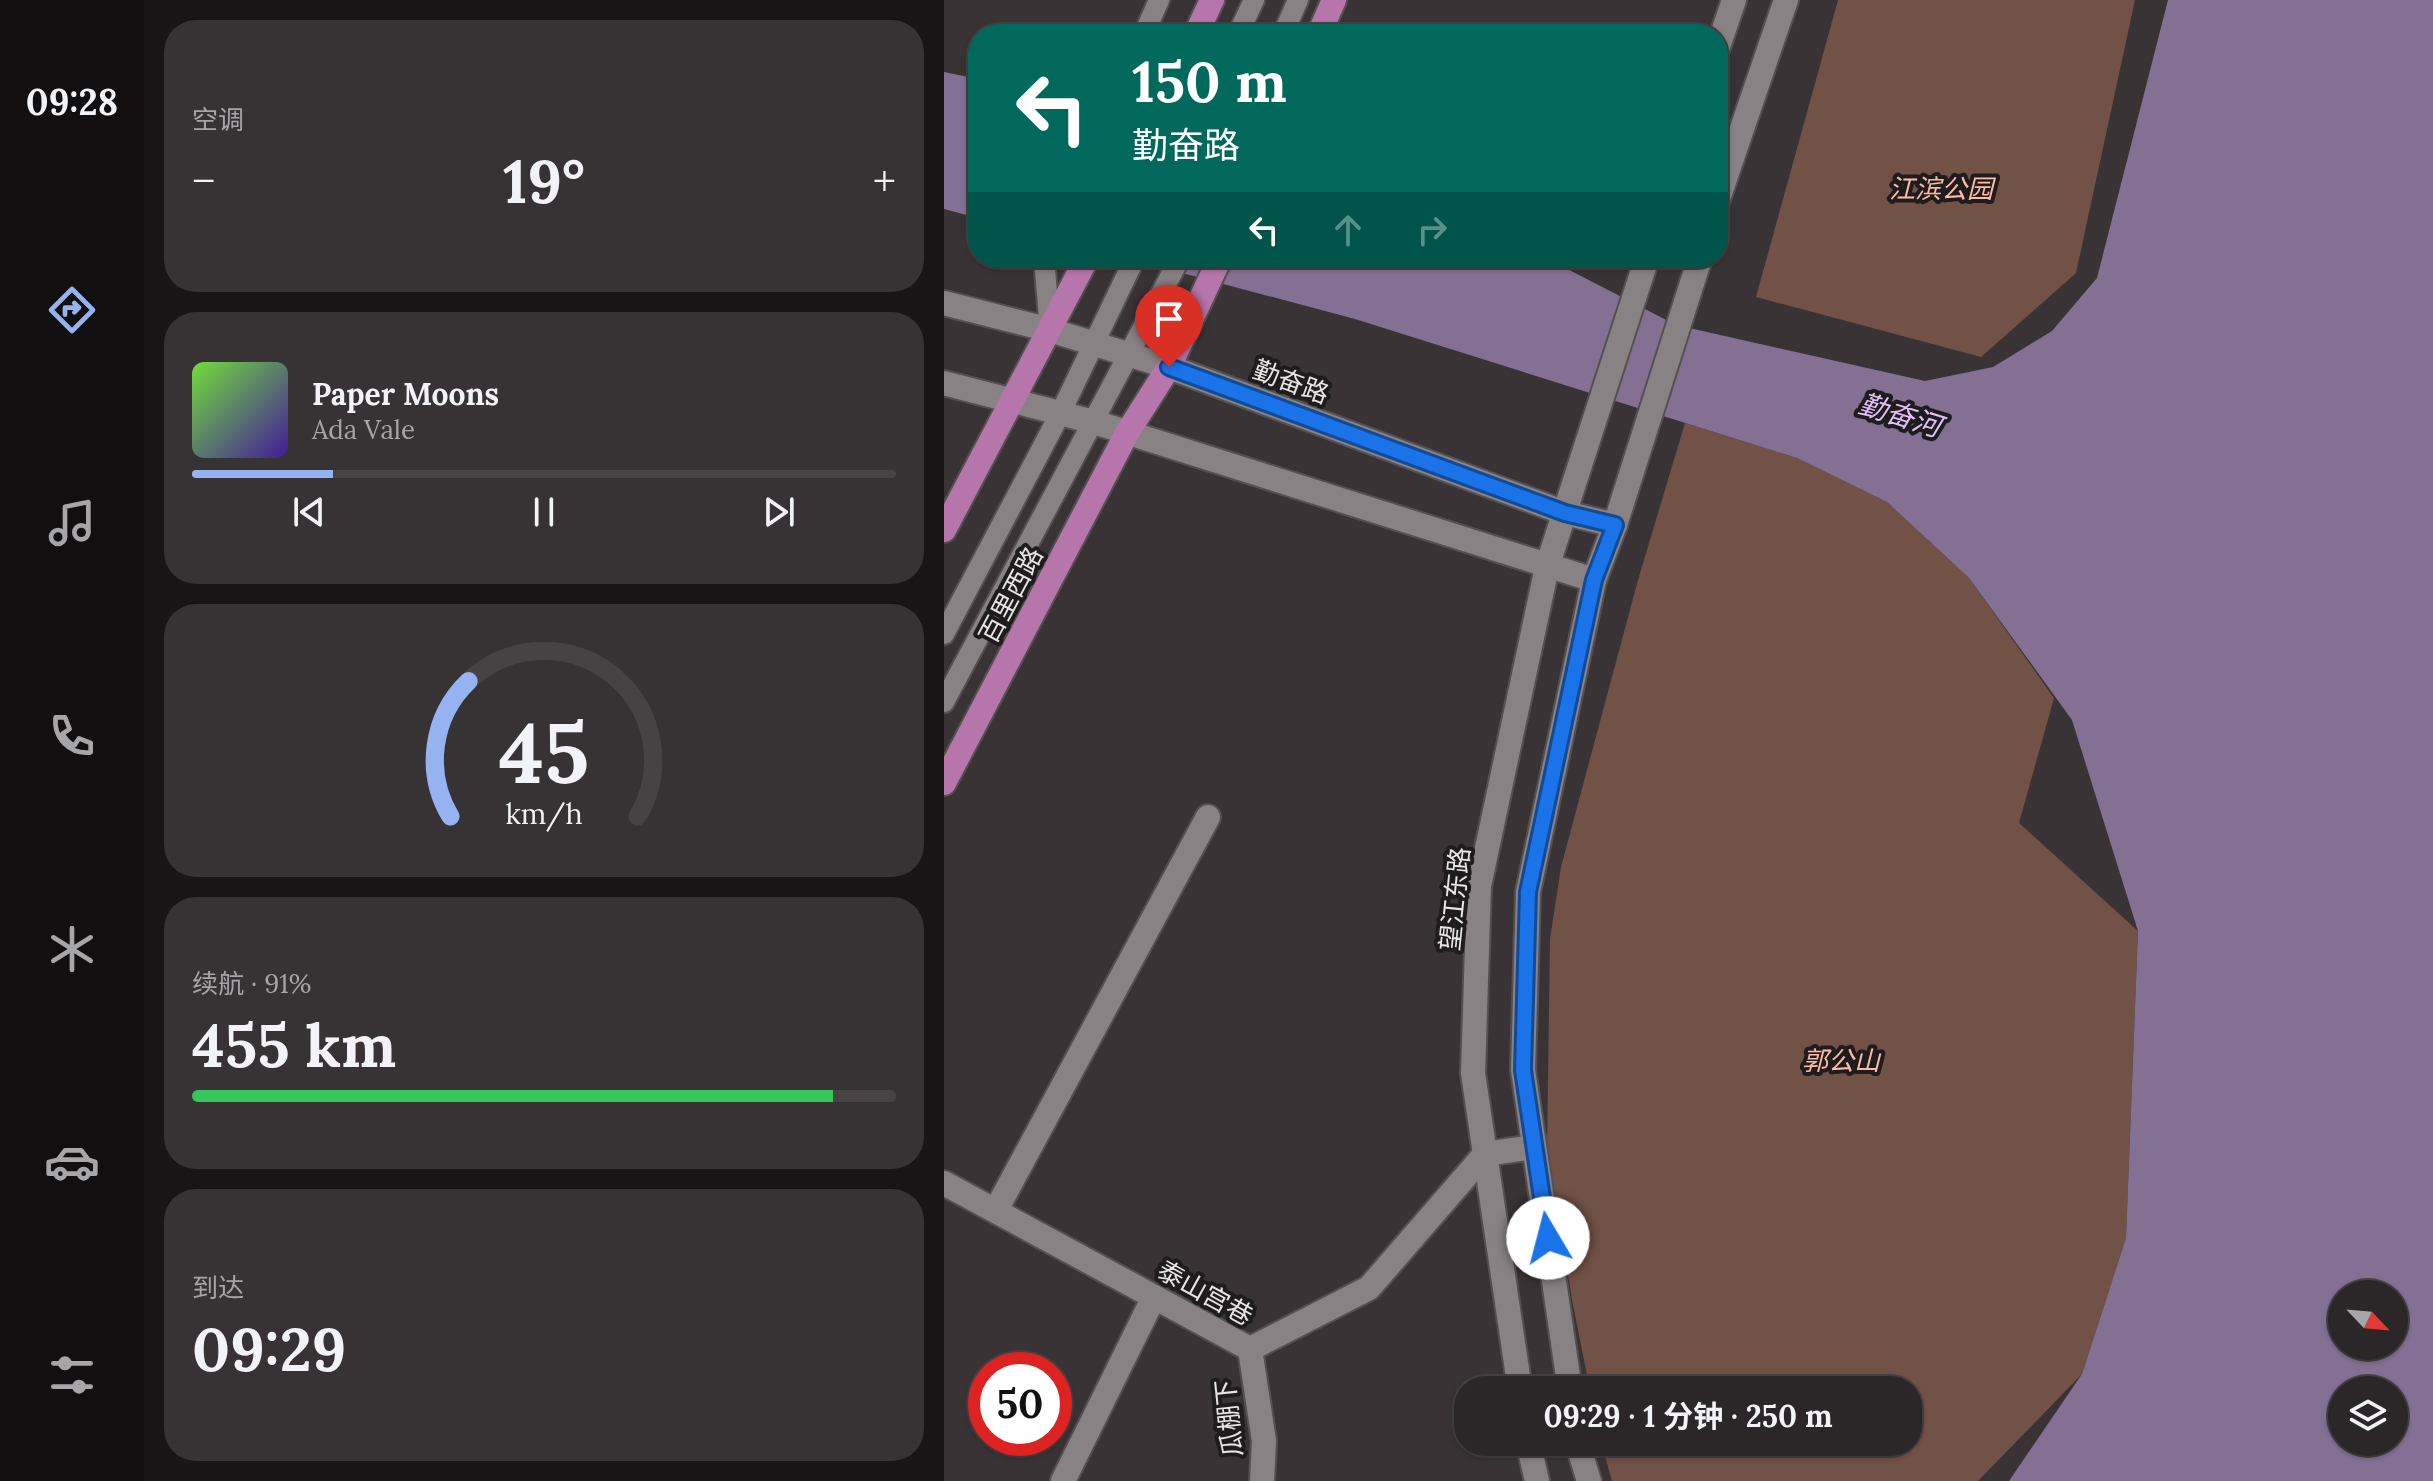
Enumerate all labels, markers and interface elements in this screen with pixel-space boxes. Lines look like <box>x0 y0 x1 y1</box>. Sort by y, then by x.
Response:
text: 150 m <box>1132 46 1287 117</box>
icon: left <box>1000 56 1104 160</box>
text: 09:28 <box>26 79 118 125</box>
text: 空调 <box>192 103 244 136</box>
text: 勤奋路 <box>1132 122 1240 168</box>
text: 19° <box>503 143 585 219</box>
text: − <box>192 153 215 209</box>
text: + <box>873 153 896 209</box>
park label: 江滨公园 <box>1889 172 1997 205</box>
icon: left <box>1242 208 1286 252</box>
icon: ahead <box>1326 208 1370 252</box>
icon: right <box>1410 208 1454 252</box>
icon: directions <box>44 282 100 338</box>
pin <box>1135 285 1203 367</box>
icon: arrive <box>1147 297 1191 341</box>
street label: 勤奋路 <box>1249 353 1333 410</box>
text: Paper Moons <box>312 375 499 413</box>
water label: 勤奋河 <box>1855 386 1950 446</box>
text: Ada Vale <box>312 413 415 446</box>
icon: previous <box>287 490 331 534</box>
icon: pause <box>522 490 566 534</box>
icon: next <box>757 490 801 534</box>
icon: music <box>44 495 100 551</box>
street label: 百里西路 <box>972 541 1050 648</box>
text: 45 <box>499 698 589 805</box>
icon: phone <box>44 708 100 764</box>
text: km/h <box>505 795 583 832</box>
street label: 望江东路 <box>1433 846 1476 952</box>
icon: climate <box>44 921 100 977</box>
text: 续航 · 91% <box>192 967 311 1000</box>
text: 455 km <box>192 1007 396 1083</box>
park label: 郭公山 <box>1802 1044 1882 1077</box>
icon: car <box>44 1134 100 1190</box>
position arrow <box>1506 1196 1590 1280</box>
street label: 泰山宫巷 <box>1152 1253 1259 1332</box>
text: 到达 <box>192 1271 244 1304</box>
north arrow <box>2328 1280 2408 1360</box>
map controls <box>2328 1280 2408 1456</box>
text: 09:29 <box>192 1311 346 1387</box>
icon: filters <box>44 1347 100 1403</box>
speed limit sign: 50 <box>968 1352 1072 1456</box>
button: layers <box>2328 1376 2408 1456</box>
street label: 瓜棚下 <box>1208 1378 1249 1459</box>
text: 09:29 · 1 分钟 · 250 m <box>1543 1397 1833 1435</box>

